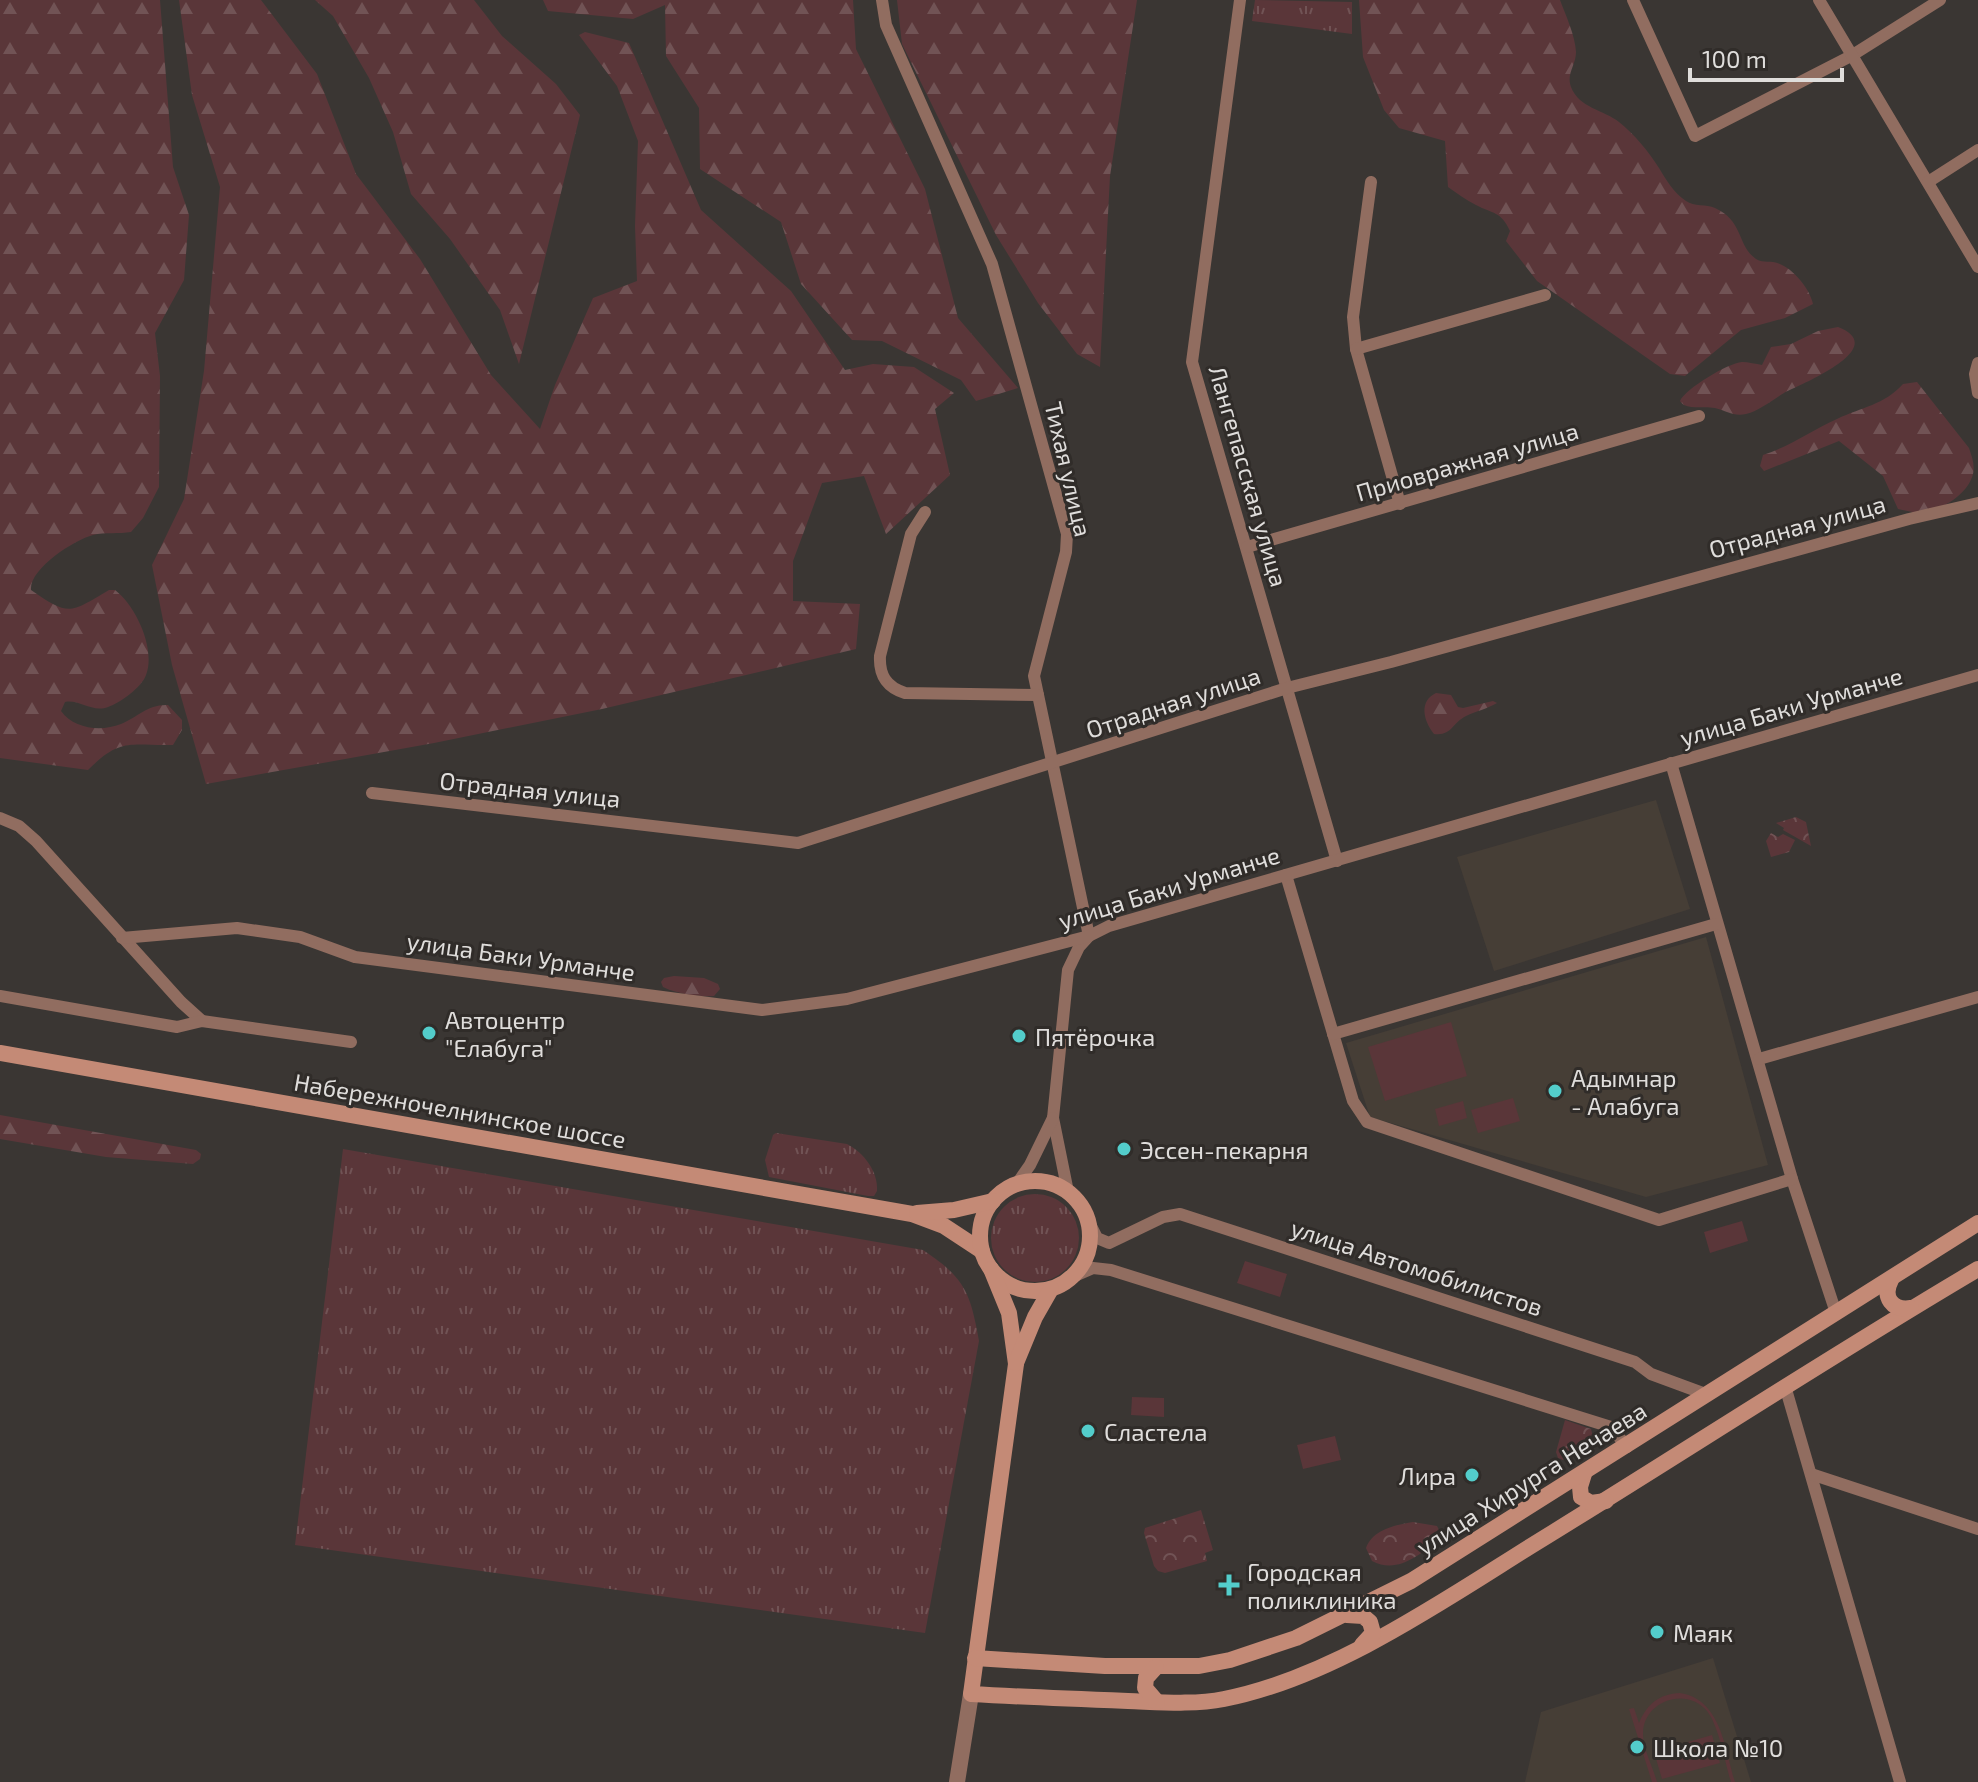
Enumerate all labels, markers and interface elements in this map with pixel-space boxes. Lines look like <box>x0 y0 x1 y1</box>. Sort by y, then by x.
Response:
scale bar <box>1690 32 1842 82</box>
text: 100 m <box>1702 44 1767 73</box>
street label: Лангепасская улица <box>1203 362 1294 590</box>
street label: Тихая улица <box>1038 399 1099 539</box>
street label: Приовражная улица <box>1352 415 1582 508</box>
street label: Отрадная улица <box>1705 488 1889 564</box>
street label: Отрадная улица <box>1082 660 1264 745</box>
street label: улица Баки Урманче <box>1676 660 1906 753</box>
street label: Отрадная улица <box>438 765 622 814</box>
street label: улица Баки Урманче <box>1055 840 1284 935</box>
street label: улица Баки Урманче <box>405 926 637 987</box>
place label: Автоцентр "Елабуга" <box>445 1005 565 1063</box>
place label: Пятёрочка <box>1035 1022 1155 1051</box>
marker: Автоцентр "Елабуга" <box>420 1024 438 1042</box>
marker: Пятёрочка <box>1010 1027 1028 1045</box>
place label: Адымнар - Алабуга <box>1571 1063 1680 1121</box>
street label: Набережночелнинское шоссе <box>292 1067 628 1153</box>
marker: Адымнар - Алабуга <box>1546 1082 1564 1100</box>
place label: Эссен-пекарня <box>1140 1135 1309 1164</box>
marker: Эссен-пекарня <box>1115 1140 1133 1158</box>
street label: улица Автомобилистов <box>1287 1213 1547 1322</box>
street label: улица Хирурга Нечаева <box>1411 1395 1652 1562</box>
place label: Сластела <box>1104 1417 1208 1446</box>
marker: Сластела <box>1079 1422 1097 1440</box>
place label: Лира <box>1399 1461 1456 1490</box>
marker: Лира <box>1463 1466 1481 1484</box>
place label: Городская поликлиника <box>1247 1557 1397 1614</box>
marker: Городская поликлиника <box>1218 1574 1240 1596</box>
place label: Маяк <box>1673 1618 1733 1647</box>
marker: Маяк <box>1648 1623 1666 1641</box>
place label: Школа №10 <box>1653 1733 1783 1762</box>
marker: Школа №10 <box>1628 1738 1646 1756</box>

